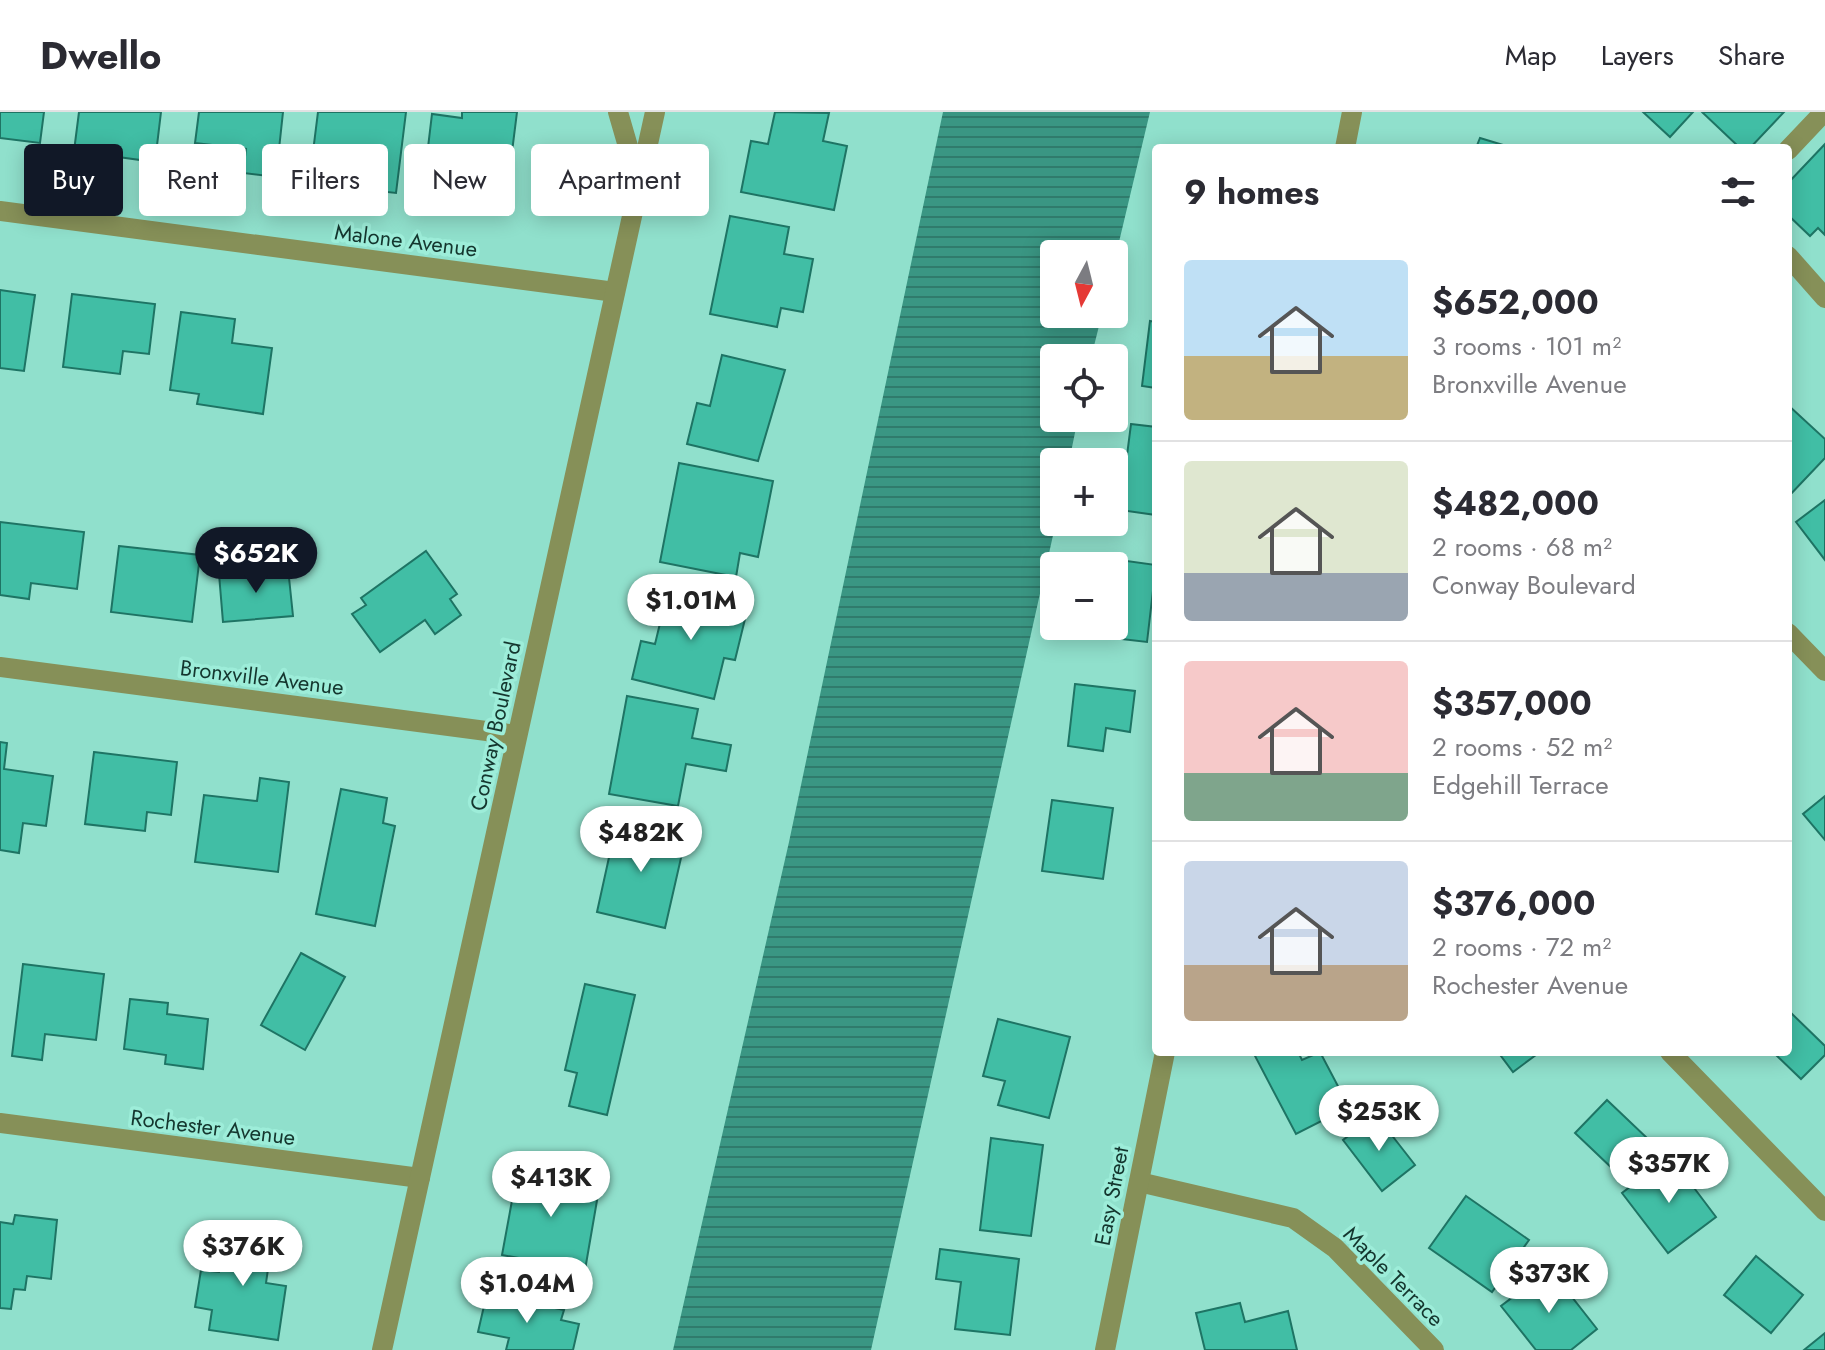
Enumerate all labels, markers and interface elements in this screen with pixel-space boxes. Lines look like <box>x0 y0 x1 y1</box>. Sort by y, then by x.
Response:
text: Dwello <box>40 28 162 83</box>
text: Map <box>1505 35 1557 76</box>
text: Layers <box>1601 35 1674 76</box>
text: Share <box>1718 35 1785 76</box>
chip: Buy <box>24 144 123 216</box>
chip: Rent <box>139 144 246 216</box>
chip: Filters <box>262 144 388 216</box>
chip: New <box>404 144 515 216</box>
chip: Apartment <box>531 144 709 216</box>
text: 9 homes <box>1184 168 1319 217</box>
icon: filters <box>1716 170 1760 214</box>
street label: Malone Avenue <box>333 215 479 265</box>
north arrow <box>1040 240 1128 328</box>
map controls <box>1040 240 1128 640</box>
text: $652,000 <box>1432 278 1599 327</box>
icon: home <box>1248 292 1344 388</box>
text: 3 rooms · 101 m² <box>1432 327 1621 365</box>
button: locate <box>1040 344 1128 432</box>
text: Bronxville Avenue <box>1432 365 1627 403</box>
button: + <box>1040 448 1128 536</box>
text: $482,000 <box>1432 479 1599 528</box>
icon: home <box>1248 493 1344 589</box>
pin: $652K <box>200 527 312 595</box>
text: 2 rooms · 68 m² <box>1432 528 1612 566</box>
text: $652K <box>213 534 299 572</box>
button: − <box>1040 552 1128 640</box>
text: Conway Boulevard <box>1432 566 1636 604</box>
pin: $1.01M <box>626 574 756 642</box>
text: $1.01M <box>645 581 737 619</box>
street label: Conway Boulevard <box>461 638 529 814</box>
street label: Bronxville Avenue <box>178 651 346 703</box>
text: $357,000 <box>1432 679 1592 728</box>
icon: home <box>1248 693 1344 789</box>
text: 2 rooms · 52 m² <box>1432 728 1612 766</box>
text: Edgehill Terrace <box>1432 766 1609 804</box>
pin: $482K <box>585 806 697 874</box>
text: $482K <box>598 813 684 851</box>
text: $376,000 <box>1432 879 1596 928</box>
icon: home <box>1248 893 1344 989</box>
text: 2 rooms · 72 m² <box>1432 928 1611 966</box>
text: Rochester Avenue <box>1432 966 1628 1004</box>
pin: $253K <box>1323 1085 1435 1153</box>
text: $253K <box>1337 1092 1421 1130</box>
street label: Rochester Avenue <box>129 1101 297 1153</box>
pin: $357K <box>1613 1137 1725 1205</box>
street label: Easy Street <box>1086 1143 1136 1248</box>
text: $357K <box>1628 1144 1710 1182</box>
pin: $413K <box>495 1151 607 1219</box>
text: $413K <box>510 1158 592 1196</box>
street label: Maple Terrace <box>1336 1218 1452 1334</box>
pin: $376K <box>187 1220 299 1288</box>
text: $376K <box>201 1227 285 1265</box>
pin: $373K <box>1493 1247 1605 1315</box>
text: $373K <box>1508 1254 1590 1292</box>
pin: $1.04M <box>462 1257 592 1325</box>
text: $1.04M <box>479 1264 575 1302</box>

